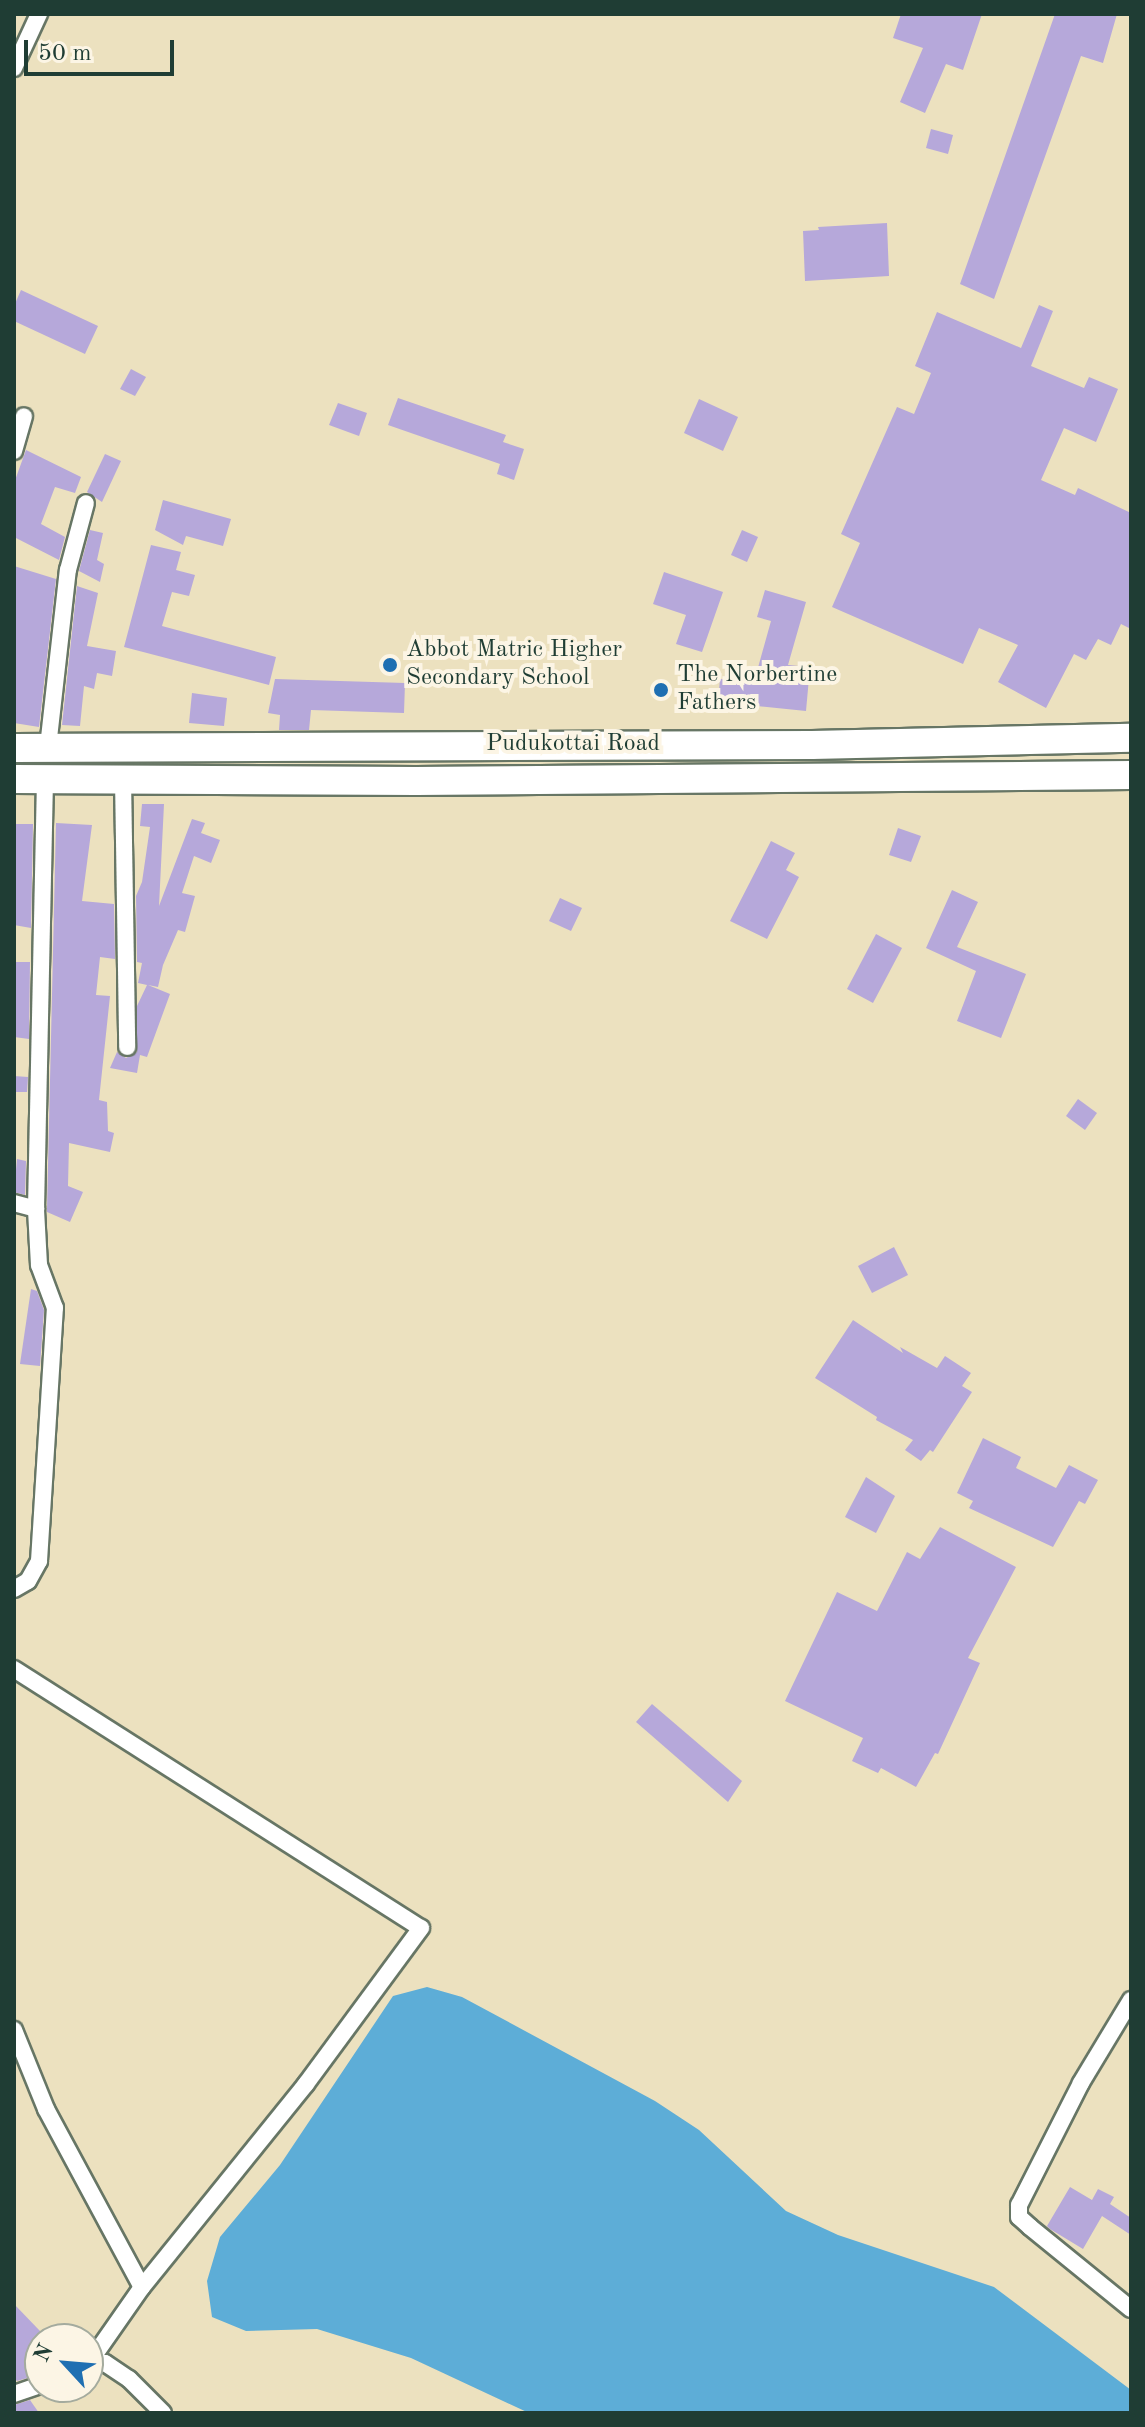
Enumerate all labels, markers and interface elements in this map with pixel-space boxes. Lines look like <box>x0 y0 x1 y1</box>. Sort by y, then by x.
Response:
scale bar <box>28 24 178 74</box>
text: 50 m <box>38 42 92 66</box>
place label: Abbot Matric Higher Secondary School <box>406 637 622 693</box>
marker: Abbot Matric Higher Secondary School <box>381 656 399 674</box>
place label: The Norbertine Fathers <box>677 662 837 718</box>
marker: The Norbertine Fathers <box>652 681 670 699</box>
street label: Pudukottai Road <box>486 731 660 759</box>
north arrow <box>24 2323 104 2403</box>
text: N <box>31 2341 58 2366</box>

